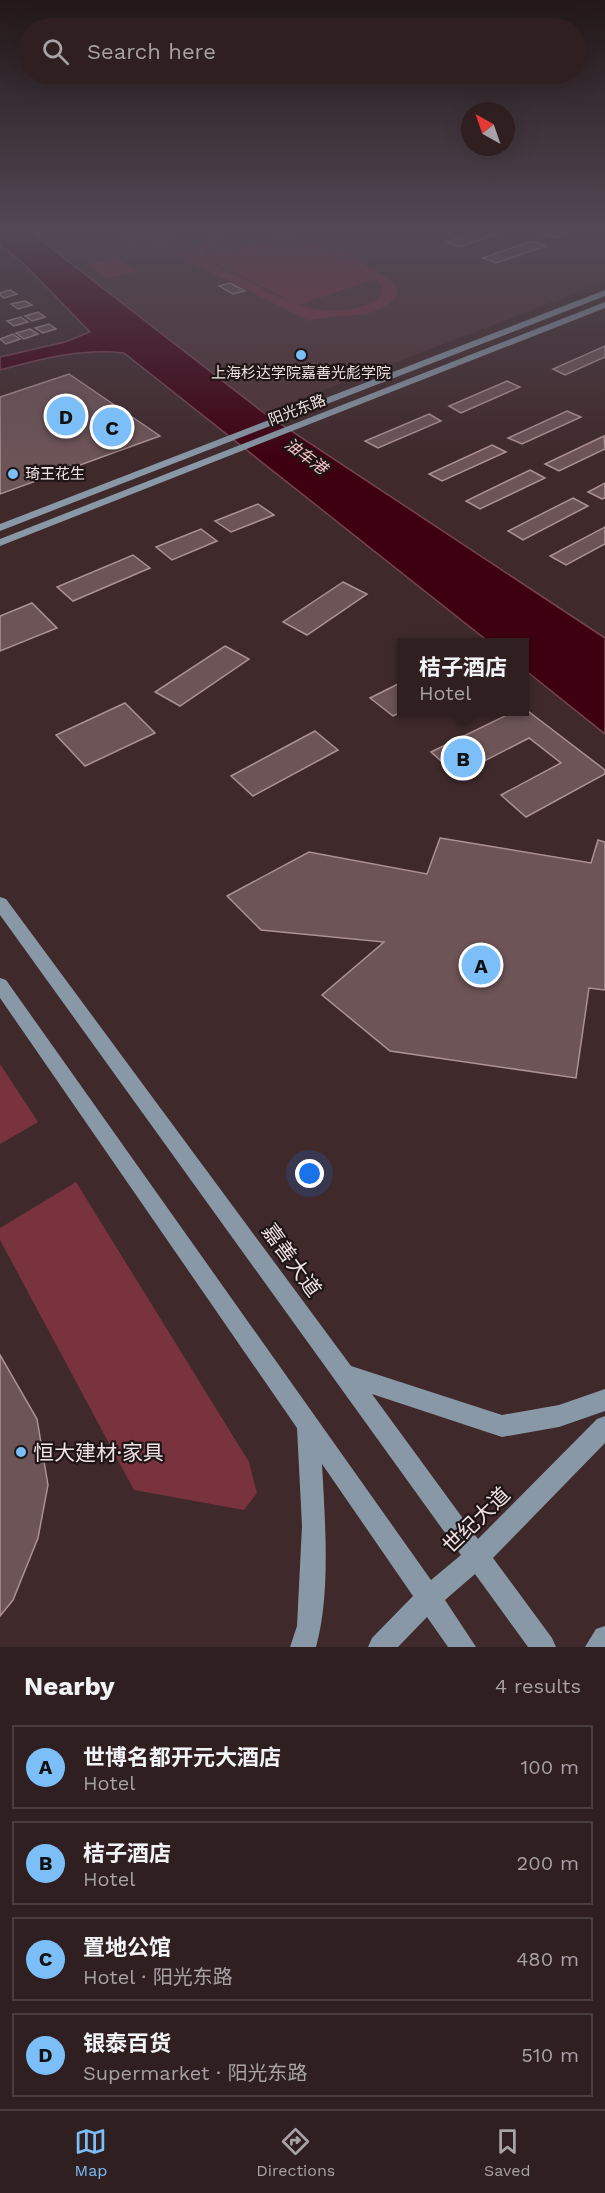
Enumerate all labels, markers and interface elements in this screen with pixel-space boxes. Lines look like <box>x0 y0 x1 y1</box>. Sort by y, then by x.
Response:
search box <box>18 18 587 84</box>
icon: search <box>39 35 72 68</box>
text: Search here <box>87 39 216 64</box>
north arrow <box>461 102 515 156</box>
marker: 上海杉达学院嘉善光彪学院 <box>294 348 308 362</box>
place label: 上海杉达学院嘉善光彪学院 <box>211 364 391 382</box>
street label: 阳光东路 <box>266 391 328 429</box>
pin: D <box>46 394 86 438</box>
pin: C <box>92 404 132 450</box>
water label: 油车港 <box>281 434 332 479</box>
place label: 琦王花生 <box>25 465 85 483</box>
marker: 琦王花生 <box>6 467 20 481</box>
popup <box>397 638 529 716</box>
text: 桔子酒店 <box>419 655 507 680</box>
text: Hotel <box>419 681 471 705</box>
pin: B <box>444 736 482 780</box>
pin: A <box>462 942 500 988</box>
your location <box>295 1159 324 1188</box>
street label: 嘉善大道 <box>257 1219 327 1301</box>
place label: 恒大建材·家具 <box>33 1440 164 1465</box>
marker: 恒大建材·家具 <box>14 1445 28 1459</box>
street label: 世纪大道 <box>437 1482 515 1558</box>
text: Nearby <box>24 1671 115 1701</box>
text: 4 results <box>495 1674 581 1698</box>
text: 世博名都开元大酒店 <box>83 1745 281 1770</box>
text: A <box>39 1755 52 1779</box>
text: 100 m <box>520 1755 579 1779</box>
text: Hotel <box>83 1771 135 1795</box>
text: 桔子酒店 <box>83 1841 171 1866</box>
text: B <box>39 1851 52 1875</box>
text: 200 m <box>517 1851 579 1875</box>
text: Hotel <box>83 1867 135 1891</box>
text: 置地公馆 <box>83 1935 171 1960</box>
text: C <box>39 1947 52 1971</box>
text: 480 m <box>516 1947 579 1971</box>
text: Hotel · 阳光东路 <box>83 1965 233 1989</box>
text: 银泰百货 <box>83 2031 171 2056</box>
text: D <box>38 2043 53 2067</box>
text: 510 m <box>521 2043 579 2067</box>
text: Supermarket · 阳光东路 <box>83 2061 308 2085</box>
tab: Map <box>74 2125 107 2180</box>
tab: Directions <box>256 2125 335 2180</box>
tab: Saved <box>484 2125 531 2180</box>

